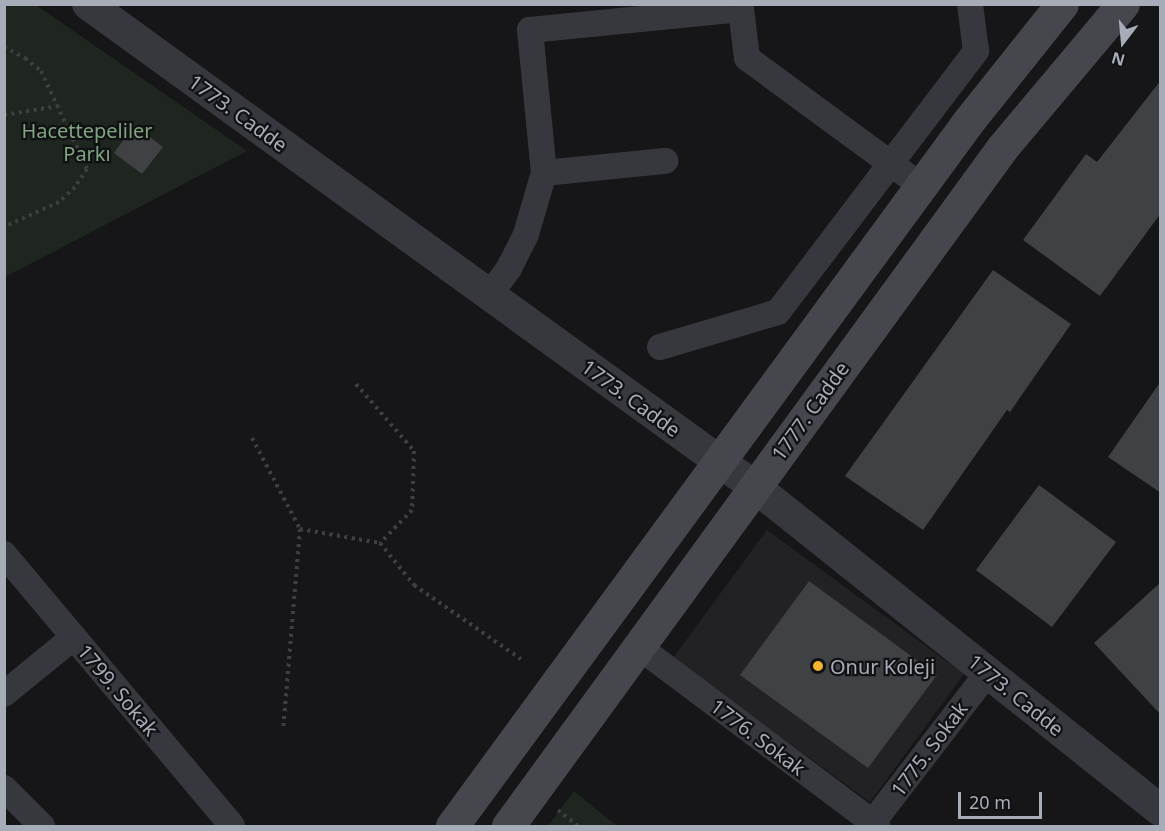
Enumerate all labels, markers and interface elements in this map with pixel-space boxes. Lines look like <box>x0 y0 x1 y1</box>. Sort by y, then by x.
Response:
north arrow <box>1093 12 1153 72</box>
text: N <box>1109 47 1127 72</box>
street label: 1773. Cadde <box>184 69 292 157</box>
park label: Hacettepeliler Parkı <box>21 118 153 165</box>
street label: 1773. Cadde <box>577 354 685 442</box>
street label: 1777. Cadde <box>766 357 854 465</box>
street label: 1799. Sokak <box>73 639 163 741</box>
street label: 1773. Cadde <box>963 649 1069 741</box>
place label: Onur Koleji <box>830 654 935 678</box>
marker: Onur Koleji <box>811 659 825 673</box>
street label: 1776. Sokak <box>706 694 810 780</box>
street label: 1775. Sokak <box>886 697 972 801</box>
scale bar <box>961 780 1045 818</box>
text: 20 m <box>969 790 1011 814</box>

